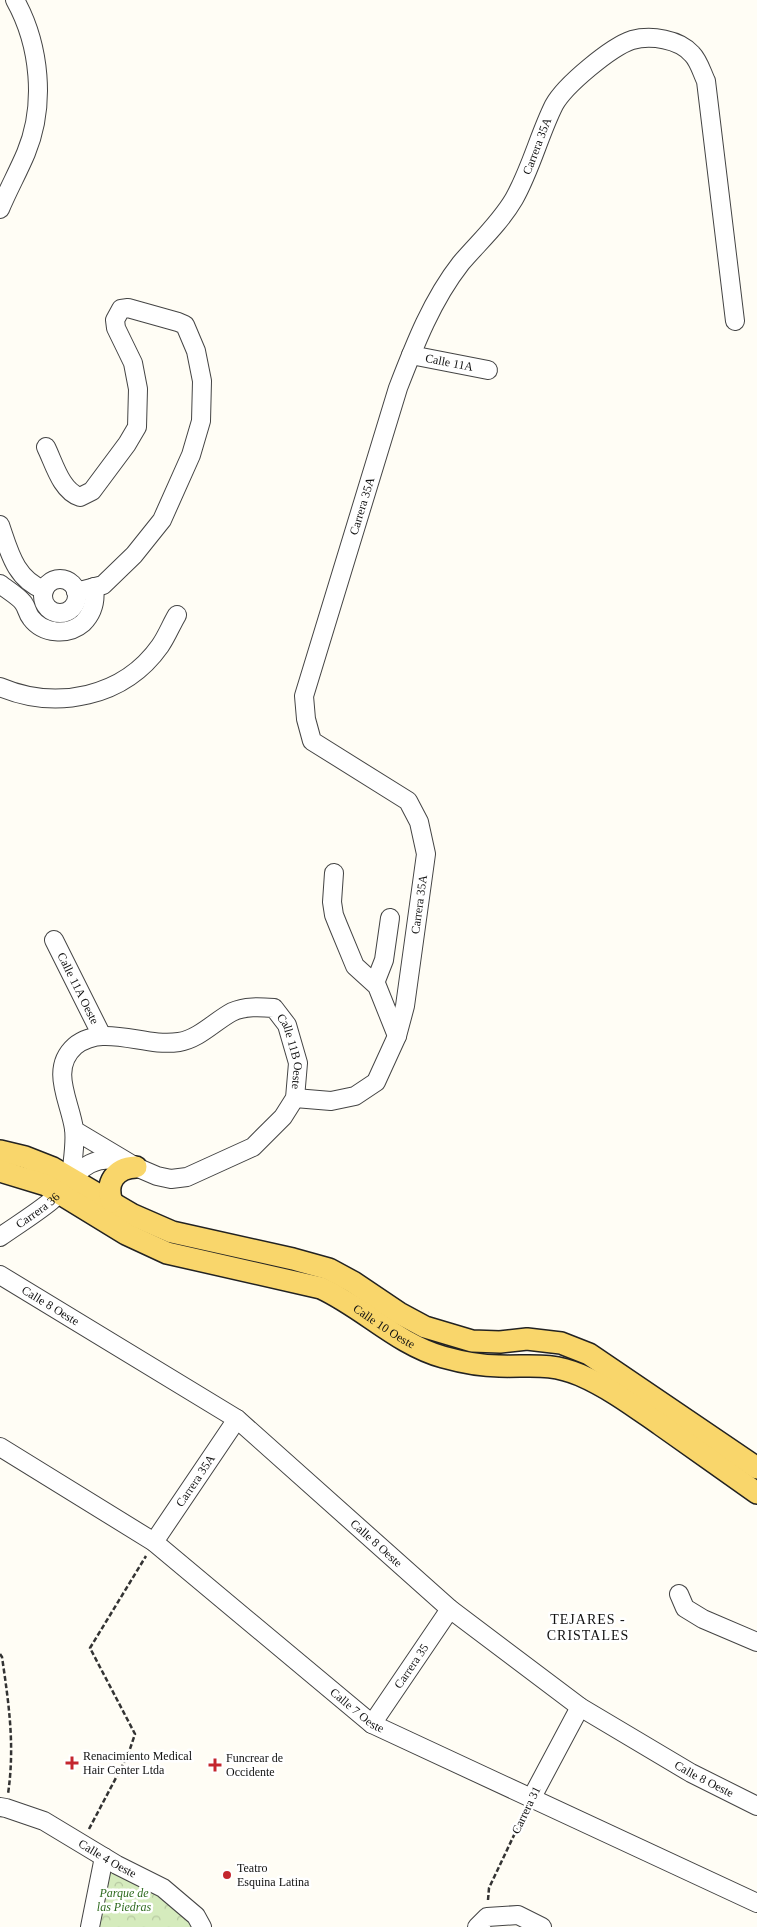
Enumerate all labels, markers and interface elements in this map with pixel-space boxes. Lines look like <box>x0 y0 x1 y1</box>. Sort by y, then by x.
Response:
street label: Carrera 35A <box>520 115 554 177</box>
street label: Calle 11A <box>424 351 475 374</box>
street label: Carrera 35A <box>347 475 377 537</box>
street label: Carrera 35A <box>408 874 430 935</box>
street label: Calle 11A Oeste <box>54 950 102 1026</box>
street label: Calle 11B Oeste <box>274 1011 305 1090</box>
street label: Carrera 36 <box>13 1190 63 1231</box>
street label: Calle 8 Oeste <box>19 1283 82 1328</box>
street label: Calle 10 Oeste <box>351 1301 417 1352</box>
street label: Carrera 35A <box>173 1452 218 1509</box>
street label: Calle 8 Oeste <box>348 1517 405 1570</box>
district label: TEJARES - CRISTALES <box>547 1612 629 1643</box>
street label: Carrera 35 <box>391 1641 431 1691</box>
street label: Calle 7 Oeste <box>327 1685 386 1736</box>
place label: Renacimiento Medical Hair Center Ltda <box>83 1749 193 1777</box>
place label: Funcrear de Occidente <box>226 1751 283 1779</box>
marker: Renacimiento Medical Hair Center Ltda <box>65 1756 79 1770</box>
marker: Funcrear de Occidente <box>208 1758 222 1772</box>
street label: Calle 8 Oeste <box>672 1758 736 1800</box>
street label: Carrera 31 <box>509 1784 543 1836</box>
street label: Calle 4 Oeste <box>76 1836 139 1881</box>
place label: Teatro Esquina Latina <box>237 1861 310 1889</box>
marker: Teatro Esquina Latina <box>221 1869 233 1881</box>
park label: Parque de las Piedras <box>97 1886 151 1914</box>

